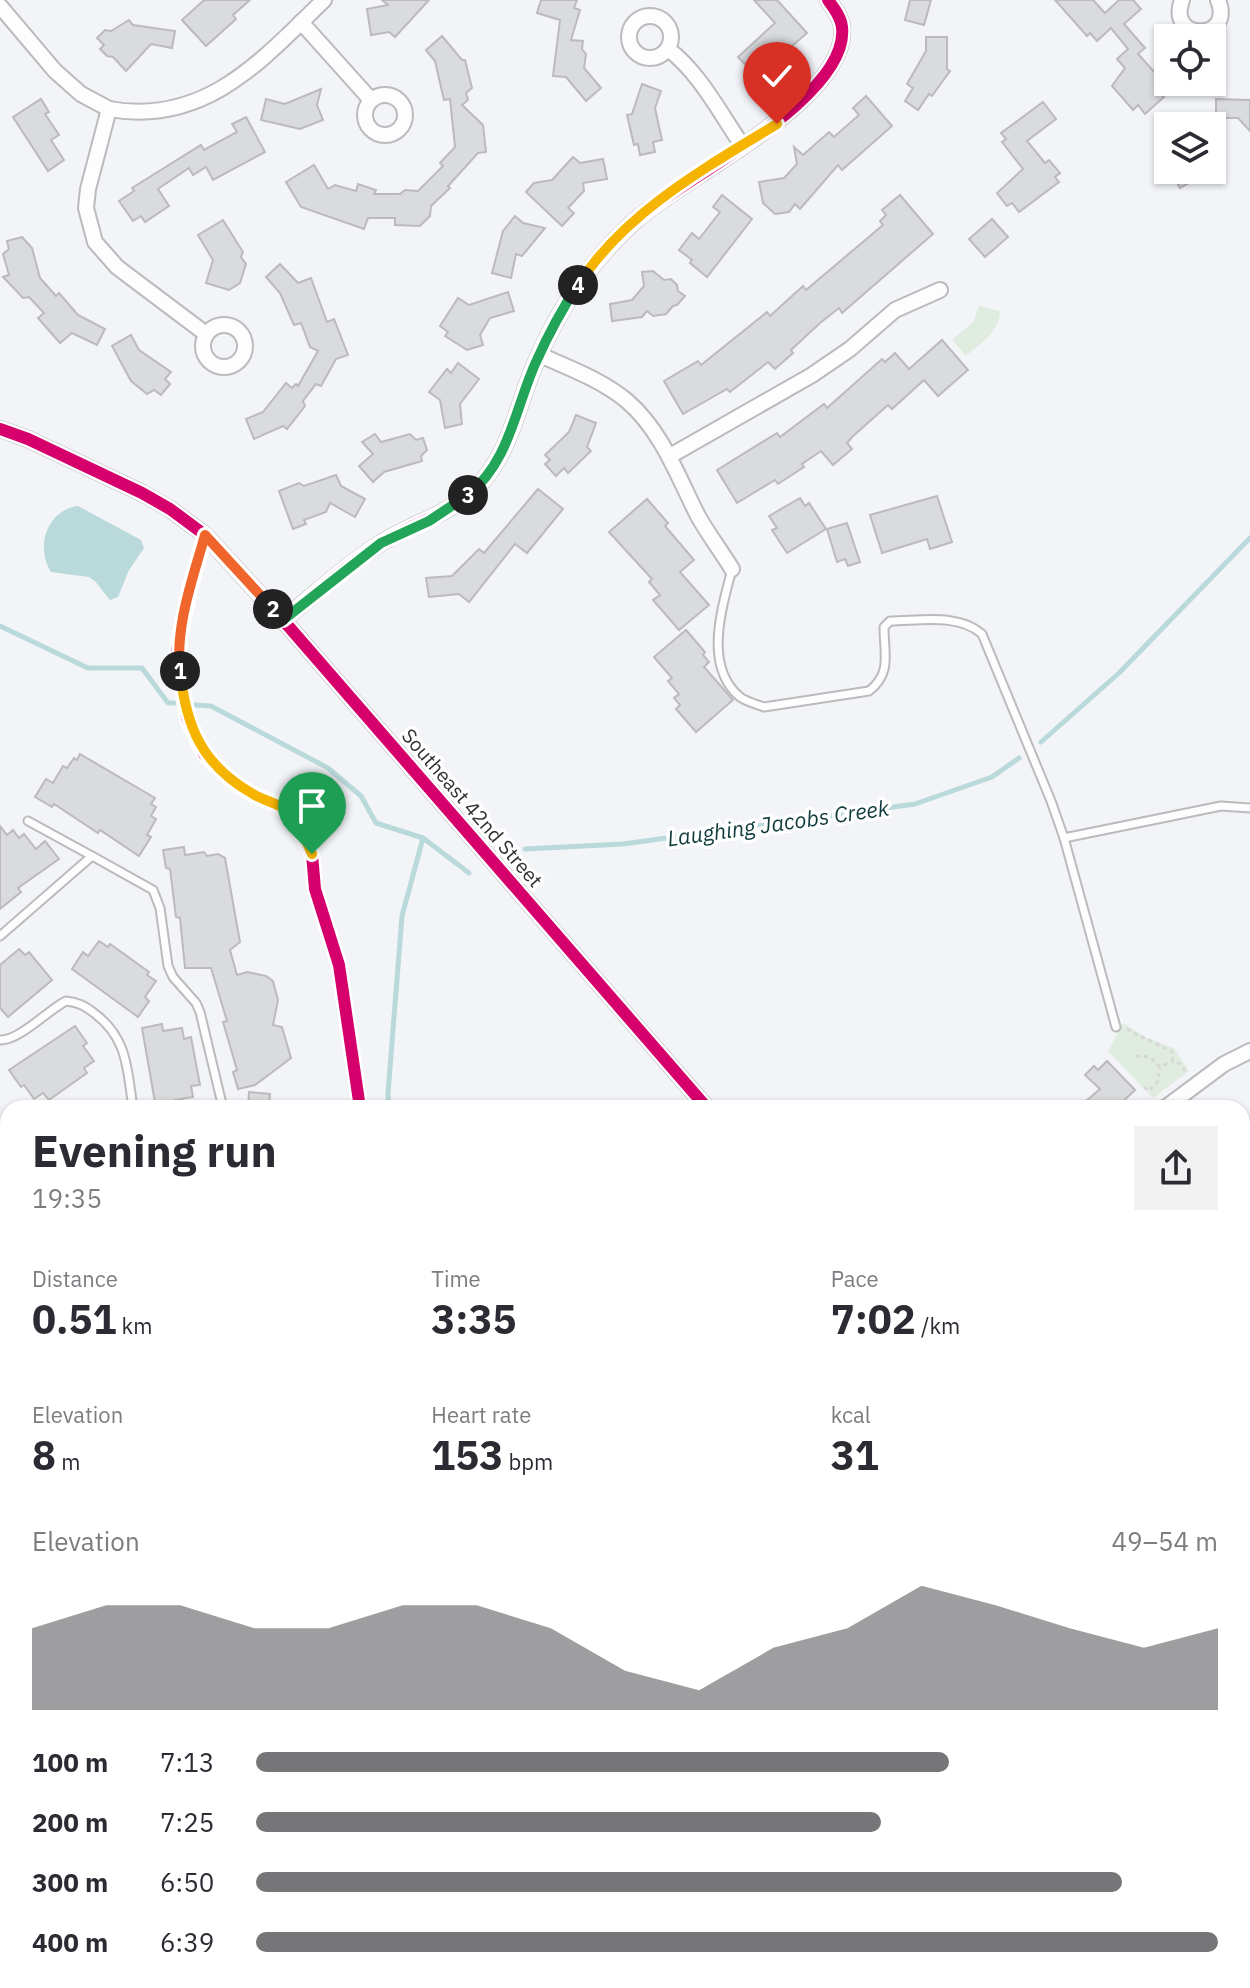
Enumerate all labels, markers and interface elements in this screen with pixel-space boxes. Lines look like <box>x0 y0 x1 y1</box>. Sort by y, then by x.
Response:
map controls <box>1154 24 1226 184</box>
button: locate <box>1154 24 1226 96</box>
pin <box>743 42 811 124</box>
icon: check <box>755 54 799 98</box>
button: layers <box>1154 112 1226 184</box>
pin: 4 <box>558 265 598 305</box>
text: 4 <box>571 270 585 299</box>
pin: 3 <box>448 475 488 515</box>
text: 3 <box>461 480 475 509</box>
pin: 2 <box>253 589 293 629</box>
text: 2 <box>266 594 280 623</box>
pin: 1 <box>160 651 200 691</box>
text: 1 <box>173 656 187 685</box>
street label: Southeast 42nd Street <box>396 723 549 893</box>
pin <box>278 772 346 854</box>
icon: arrive <box>290 784 334 828</box>
water label: Laughing Jacobs Creek <box>665 793 891 852</box>
text: Evening run <box>32 1122 277 1179</box>
button: share <box>1134 1126 1218 1210</box>
text: 19:35 <box>32 1181 102 1215</box>
text: Distance <box>32 1264 118 1293</box>
text: Time <box>431 1264 481 1293</box>
text: Pace <box>831 1264 879 1293</box>
text: 0.51 <box>32 1293 116 1345</box>
text: 3:35 <box>431 1293 517 1345</box>
text: 7:02 <box>831 1293 916 1345</box>
text: km <box>116 1311 152 1340</box>
text: /km <box>916 1311 960 1340</box>
text: Elevation <box>32 1400 123 1429</box>
text: Heart rate <box>431 1400 531 1429</box>
text: kcal <box>831 1400 871 1429</box>
text: 8 <box>32 1429 56 1481</box>
text: 153 <box>431 1429 503 1481</box>
text: 31 <box>831 1429 879 1481</box>
text: m <box>56 1447 80 1476</box>
text: bpm <box>503 1447 553 1476</box>
text: Elevation <box>32 1524 140 1558</box>
text: 49–54 m <box>1111 1524 1218 1558</box>
text: 100 m <box>32 1745 108 1779</box>
text: 7:13 <box>160 1745 214 1779</box>
text: 200 m <box>32 1805 108 1839</box>
text: 7:25 <box>160 1805 214 1839</box>
text: 300 m <box>32 1865 108 1899</box>
text: 6:50 <box>160 1865 214 1899</box>
text: 400 m <box>32 1925 108 1959</box>
text: 6:39 <box>160 1925 214 1959</box>

